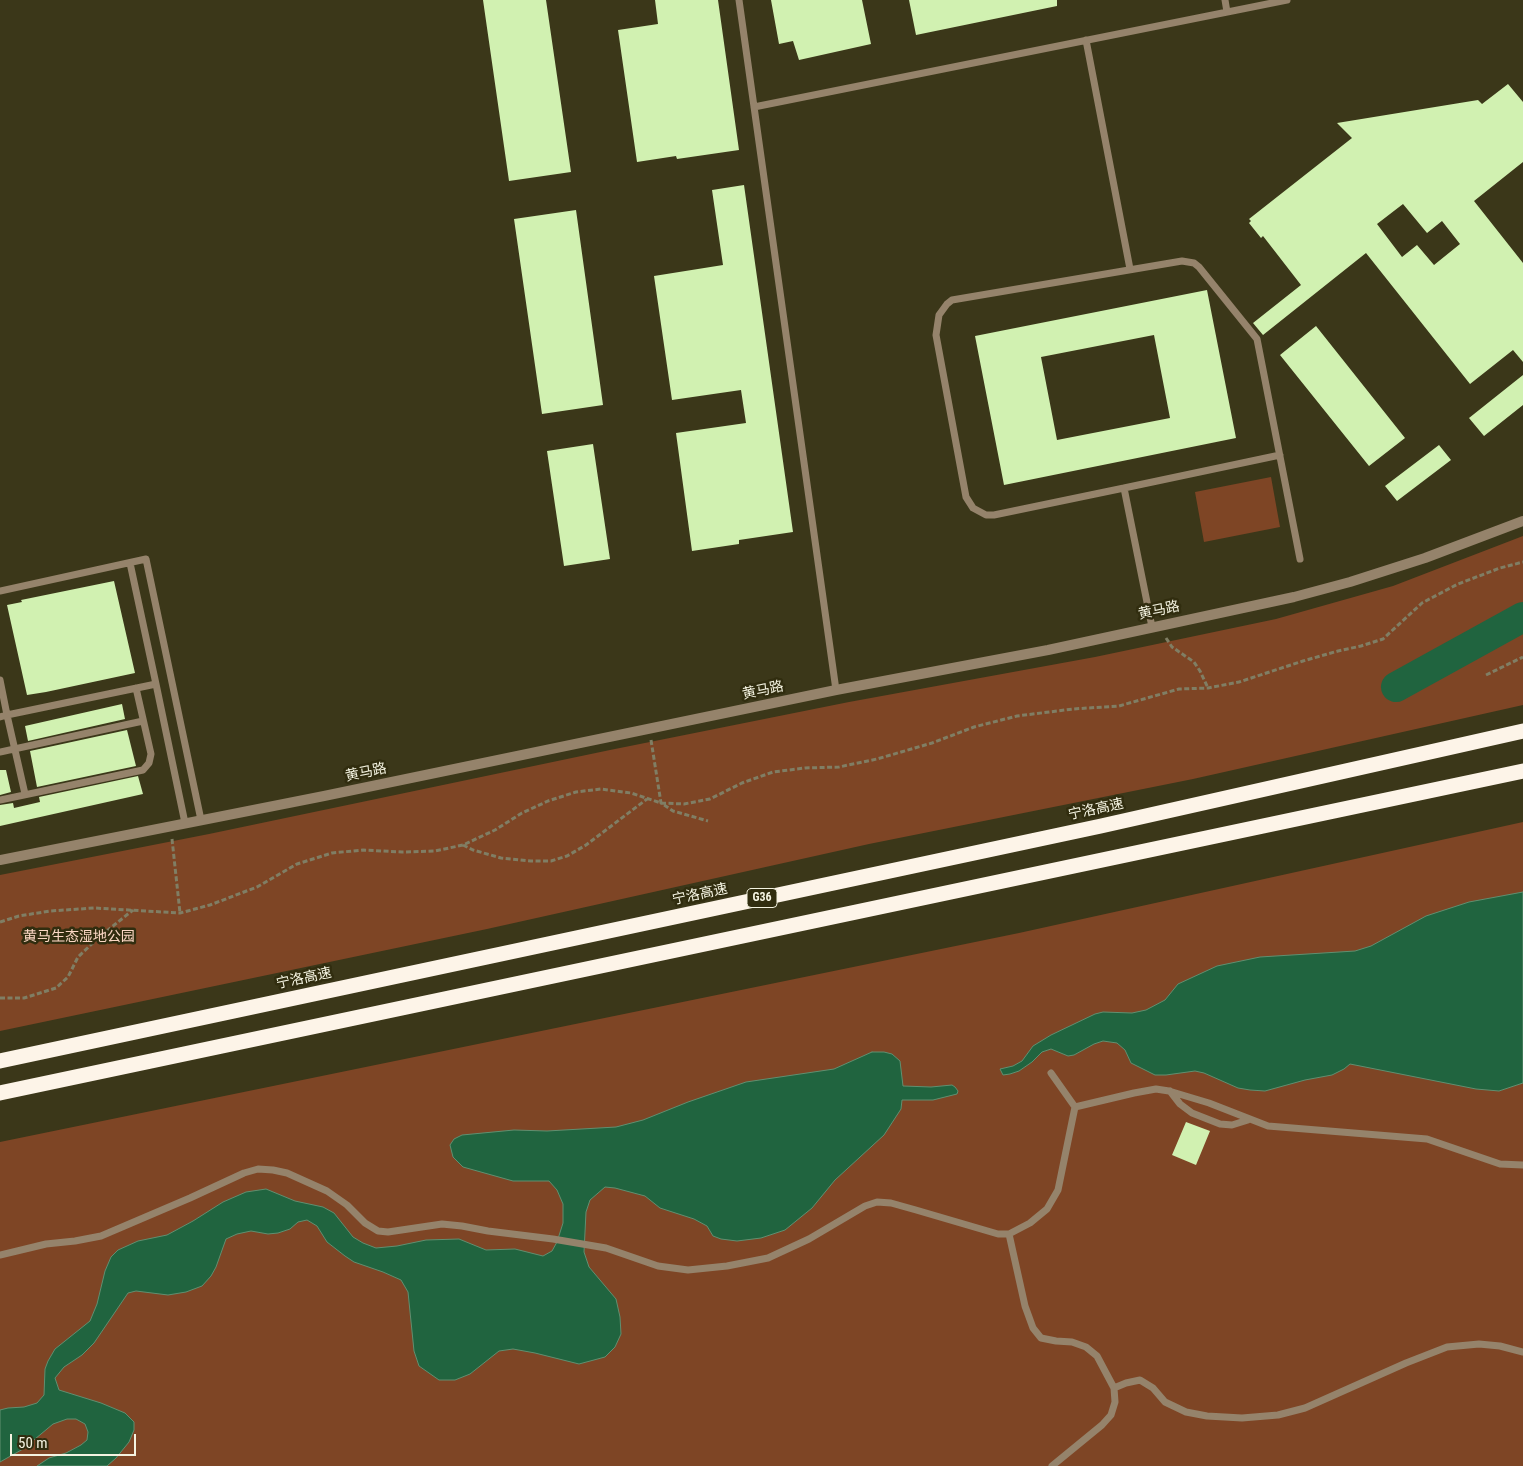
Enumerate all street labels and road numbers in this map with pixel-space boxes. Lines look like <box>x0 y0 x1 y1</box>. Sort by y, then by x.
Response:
street label: 黄马路 <box>1137 598 1181 624</box>
street label: 黄马路 <box>741 678 785 704</box>
street label: 黄马路 <box>344 760 388 786</box>
street label: 宁洛高速 <box>1067 796 1125 824</box>
street label: 宁洛高速 <box>671 881 729 909</box>
road number: G36 <box>747 888 777 908</box>
street label: 宁洛高速 <box>275 965 333 993</box>

